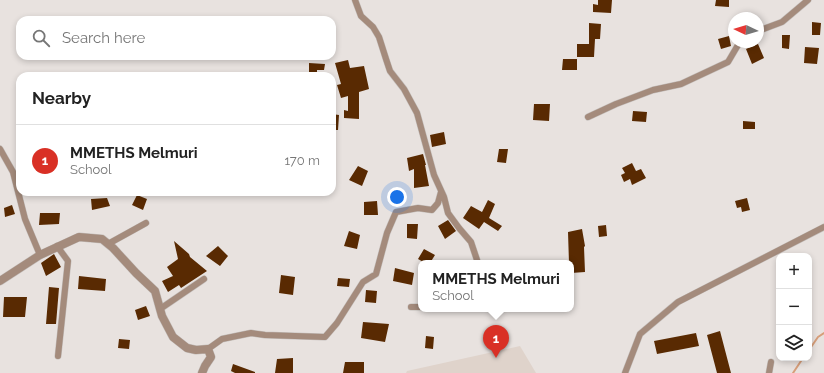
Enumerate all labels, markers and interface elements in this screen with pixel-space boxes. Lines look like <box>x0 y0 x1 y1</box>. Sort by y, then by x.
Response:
north arrow <box>728 12 764 48</box>
search box <box>16 16 336 60</box>
icon: search <box>30 27 52 49</box>
text: Search here <box>62 29 145 47</box>
text: Nearby <box>32 88 91 108</box>
text: MMETHS Melmuri <box>70 144 198 162</box>
text: 1 <box>42 153 48 168</box>
text: 170 m <box>284 153 320 168</box>
text: School <box>70 162 112 177</box>
your location <box>387 187 407 207</box>
map controls <box>776 253 812 361</box>
button: + <box>776 253 812 289</box>
popup <box>418 260 574 312</box>
text: MMETHS Melmuri <box>432 270 560 288</box>
text: School <box>432 288 474 303</box>
button: − <box>776 289 812 325</box>
pin: 1 <box>483 325 509 358</box>
button: layers <box>776 325 812 361</box>

